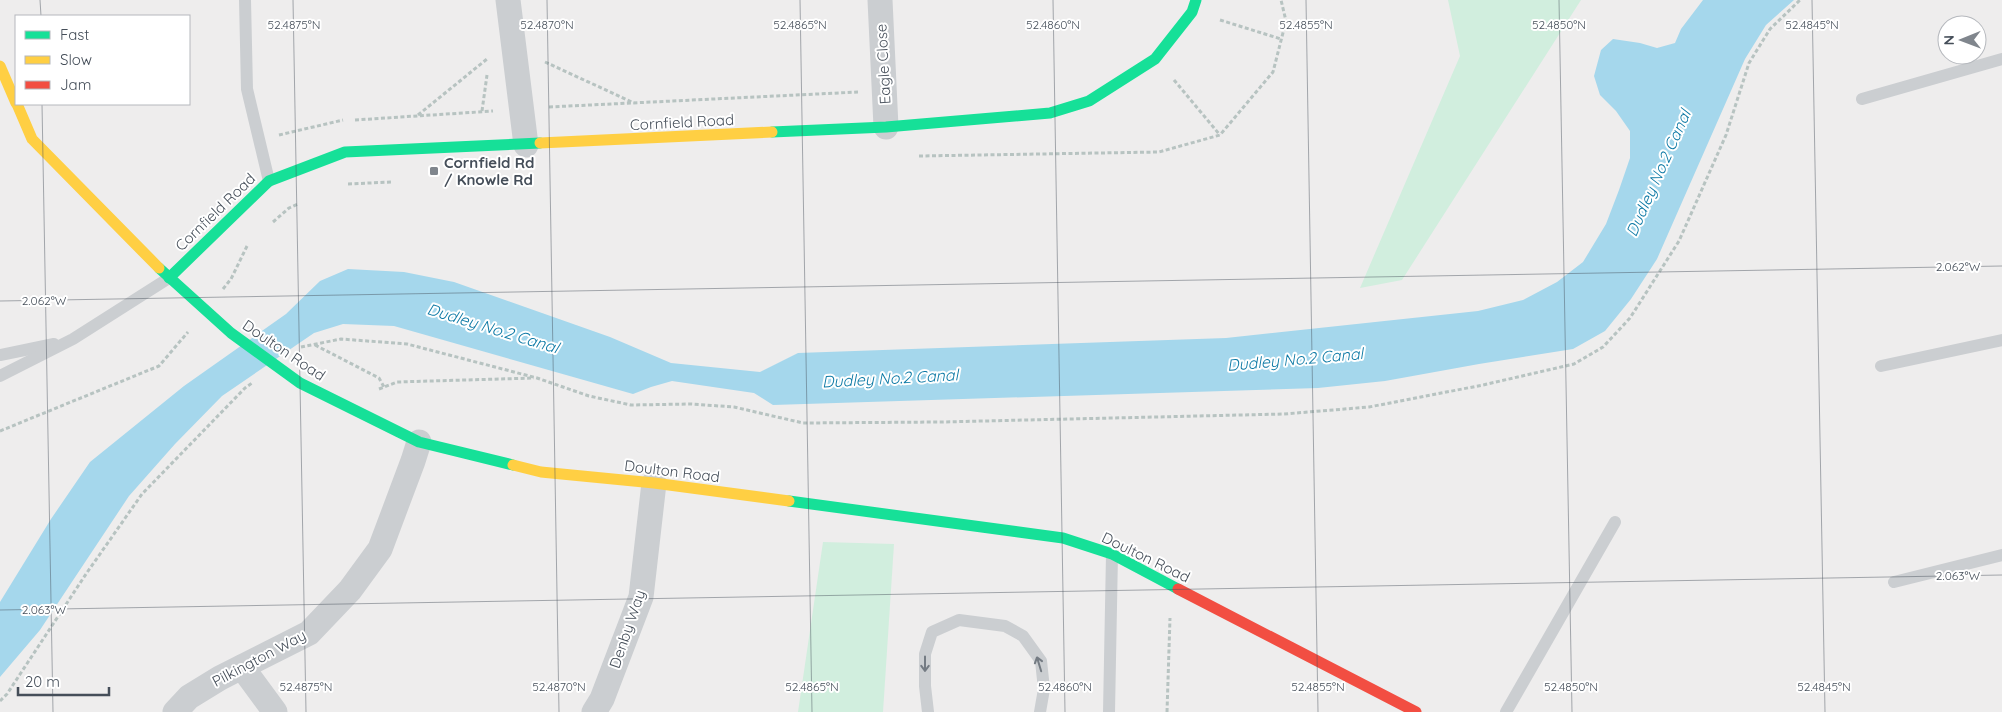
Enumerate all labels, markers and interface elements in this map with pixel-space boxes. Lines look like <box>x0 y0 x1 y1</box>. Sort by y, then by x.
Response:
legend <box>15 15 190 105</box>
north arrow <box>1937 15 1987 65</box>
text: 52.4875°N <box>268 17 320 32</box>
text: 52.4870°N <box>520 17 574 32</box>
text: 52.4865°N <box>773 17 827 32</box>
text: 52.4860°N <box>1026 17 1080 32</box>
text: 52.4855°N <box>1279 17 1333 32</box>
text: 52.4850°N <box>1532 17 1586 32</box>
text: 52.4845°N <box>1785 17 1839 32</box>
street label: Eagle Close <box>871 23 895 105</box>
text: Fast <box>60 25 89 44</box>
text: N <box>1940 35 1958 46</box>
text: Slow <box>60 50 92 69</box>
text: Jam <box>60 75 91 94</box>
water label: Dudley No.2 Canal <box>1621 104 1696 239</box>
street label: Cornfield Road <box>630 110 734 134</box>
place label: Cornfield Rd / Knowle Rd <box>444 153 534 189</box>
marker: Cornfield Rd / Knowle Rd <box>428 165 440 177</box>
street label: Cornfield Road <box>171 169 259 255</box>
text: 2.062°W <box>1936 259 1981 274</box>
text: 2.062°W <box>22 293 67 308</box>
water label: Dudley No.2 Canal <box>425 298 563 358</box>
street label: Doulton Road <box>239 315 329 385</box>
water label: Dudley No.2 Canal <box>1226 343 1366 375</box>
water label: Dudley No.2 Canal <box>821 364 961 392</box>
street label: Doulton Road <box>623 456 721 486</box>
street label: Doulton Road <box>1099 527 1193 587</box>
text: 2.063°W <box>1936 568 1981 583</box>
street label: Denby Way <box>605 587 649 671</box>
text: 2.063°W <box>22 602 67 617</box>
street label: Pilkington Way <box>209 625 309 691</box>
one-way arrow <box>920 656 930 672</box>
one-way arrow <box>1034 656 1044 672</box>
scale bar <box>18 664 109 696</box>
text: 20 m <box>25 672 60 691</box>
text: 52.4875°N <box>280 679 332 694</box>
text: 52.4870°N <box>532 679 586 694</box>
text: 52.4865°N <box>785 679 839 694</box>
text: 52.4860°N <box>1038 679 1092 694</box>
text: 52.4855°N <box>1291 679 1345 694</box>
text: 52.4850°N <box>1544 679 1598 694</box>
text: 52.4845°N <box>1797 679 1851 694</box>

